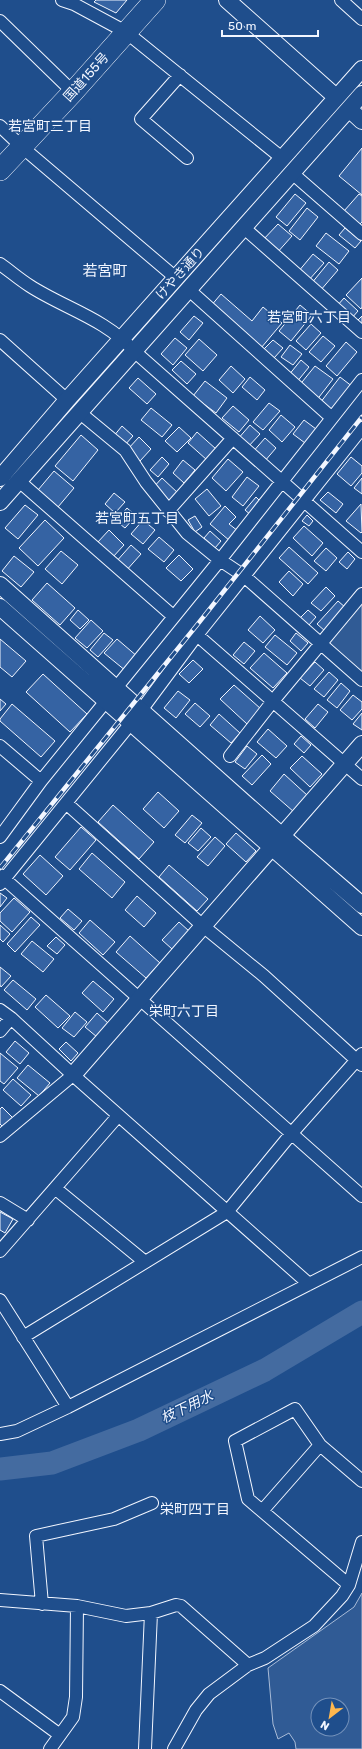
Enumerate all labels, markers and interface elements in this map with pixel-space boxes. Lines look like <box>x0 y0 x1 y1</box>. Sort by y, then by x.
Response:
scale bar <box>222 12 318 38</box>
text: 50 m <box>228 19 256 33</box>
street label: 国道155号 <box>60 50 112 104</box>
district label: 若宮町三丁目 <box>8 118 92 135</box>
street label: けやき通り <box>153 244 207 302</box>
district label: 若宮町 <box>82 262 128 280</box>
district label: 若宮町六丁目 <box>267 309 351 326</box>
district label: 若宮町五丁目 <box>95 510 179 527</box>
district label: 栄町六丁目 <box>149 1003 219 1020</box>
water label: 枝下用水 <box>158 1386 218 1427</box>
district label: 栄町四丁目 <box>160 1501 230 1518</box>
north arrow <box>310 1697 350 1737</box>
text: N <box>318 1717 332 1733</box>

